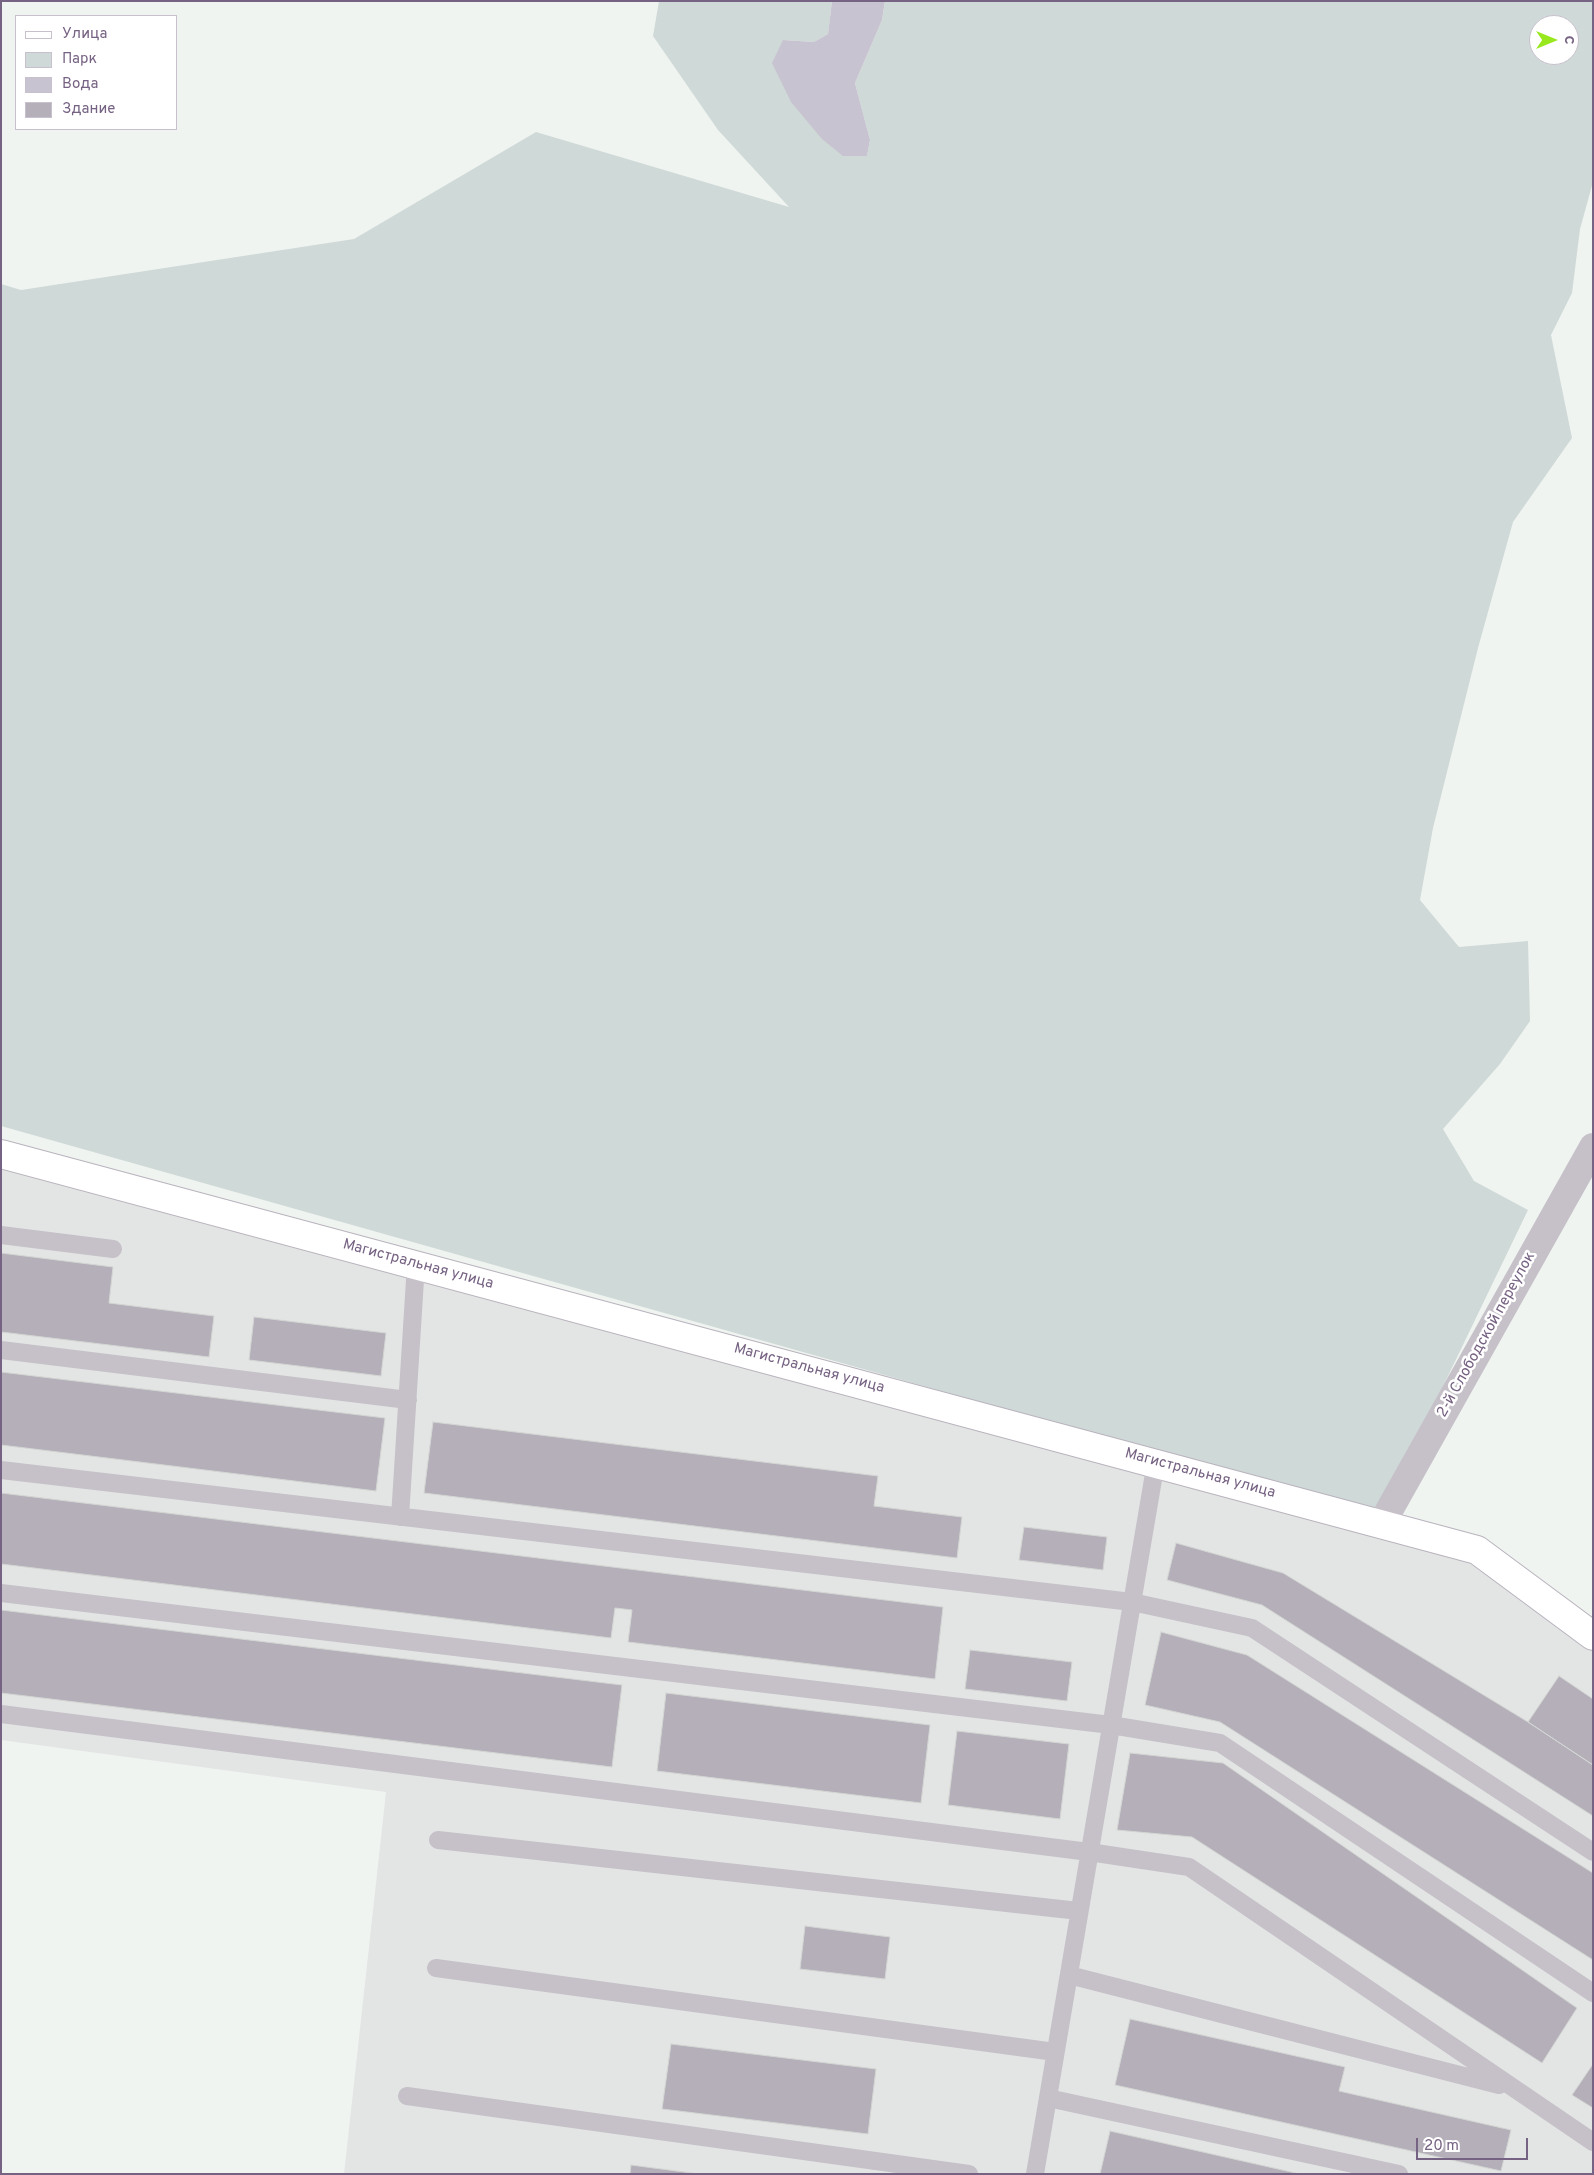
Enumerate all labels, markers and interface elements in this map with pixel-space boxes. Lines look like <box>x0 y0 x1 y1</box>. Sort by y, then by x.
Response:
legend <box>15 15 178 130</box>
north arrow <box>1529 15 1579 65</box>
text: Улица <box>62 25 107 44</box>
text: С <box>1560 36 1577 44</box>
text: Парк <box>62 50 97 69</box>
text: Вода <box>62 75 98 94</box>
text: Здание <box>62 100 115 119</box>
street label: Магистральная улица <box>341 1236 495 1294</box>
street label: 2-й Слободской переулок <box>1434 1249 1540 1421</box>
street label: Магистральная улица <box>732 1340 886 1398</box>
street label: Магистральная улица <box>1123 1445 1277 1503</box>
scale bar <box>1419 2128 1532 2160</box>
text: 20 m <box>1424 2137 1459 2156</box>

